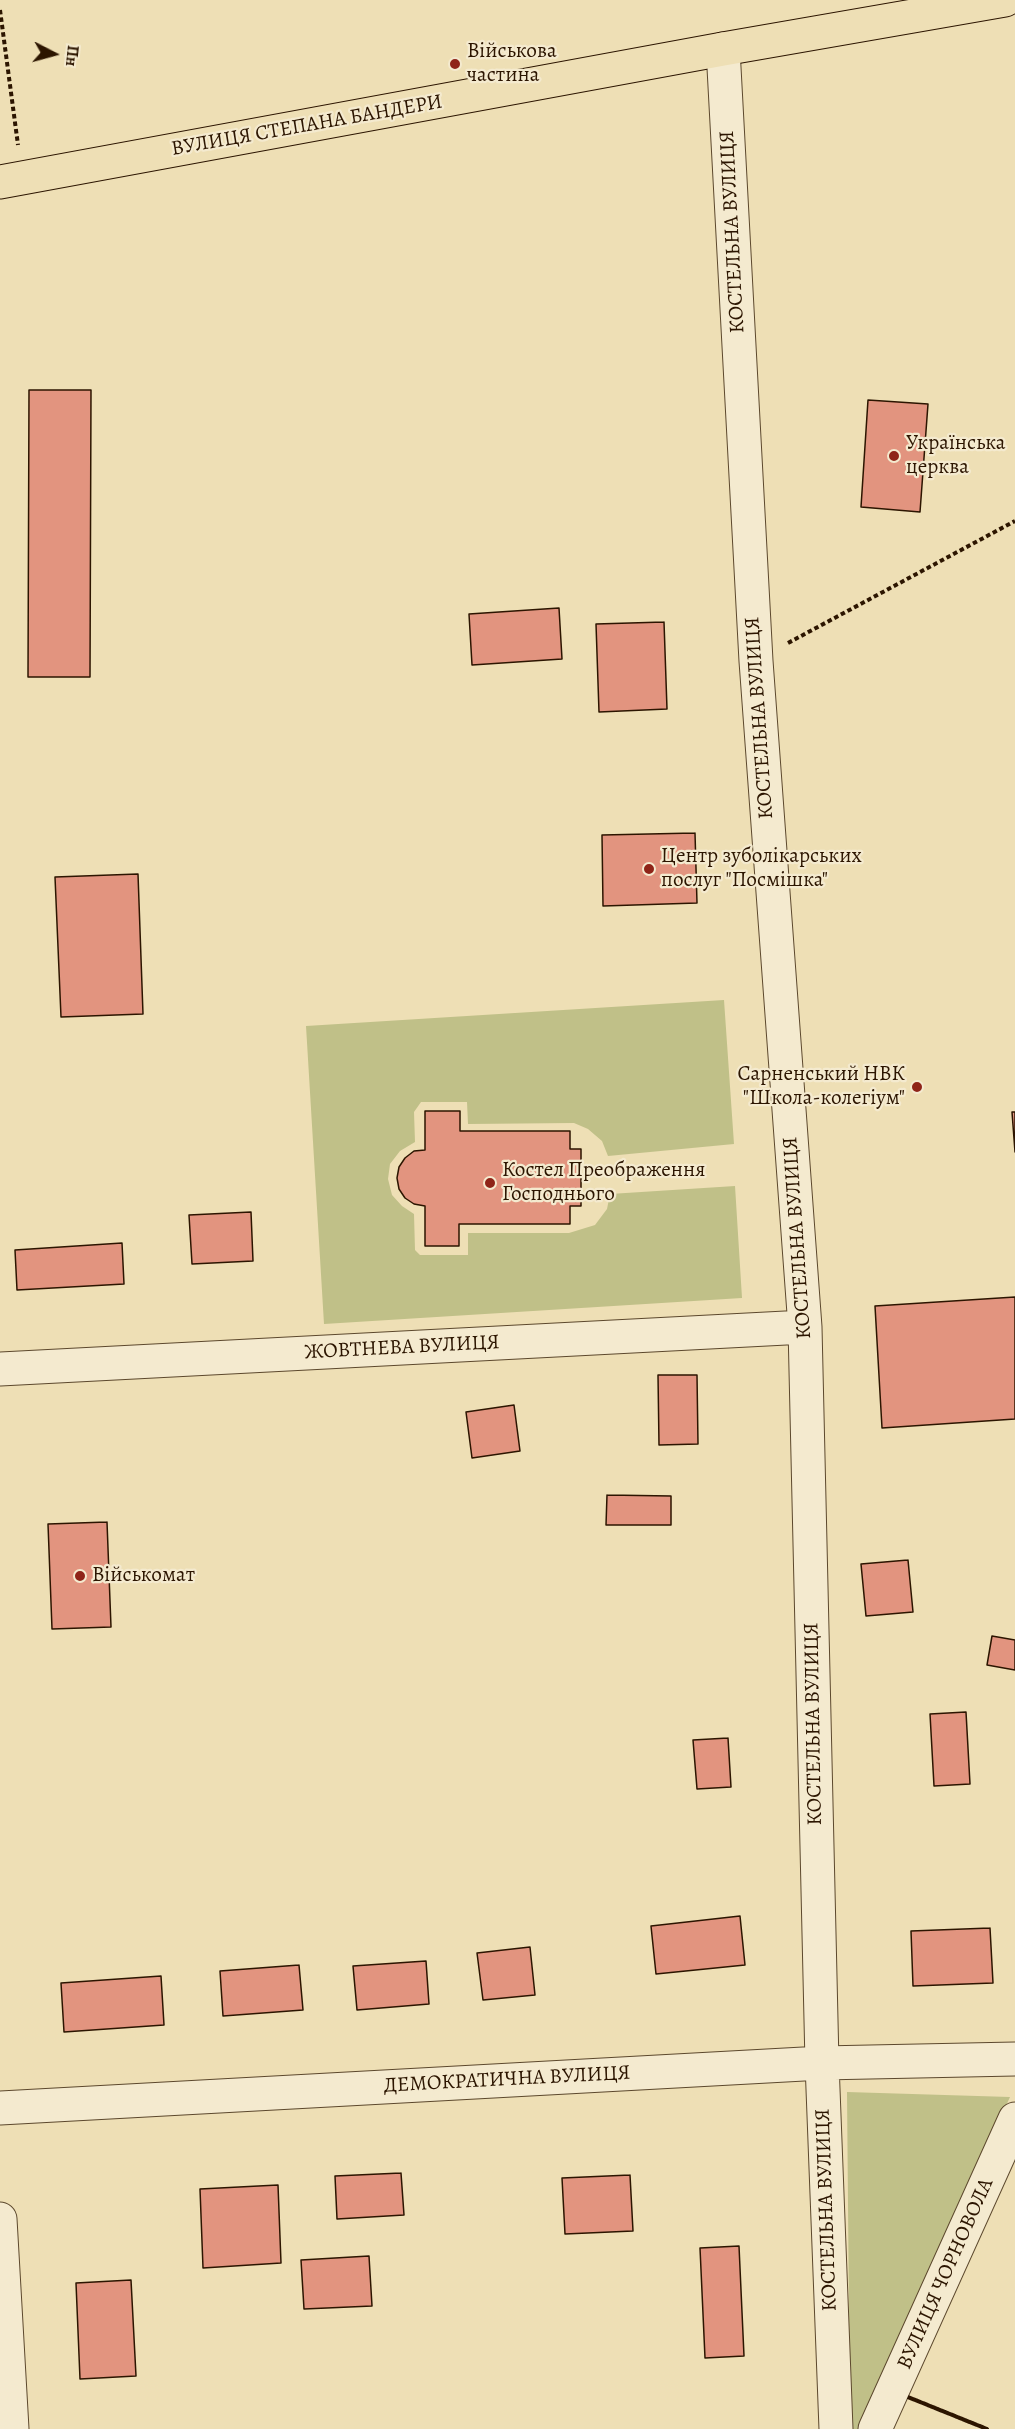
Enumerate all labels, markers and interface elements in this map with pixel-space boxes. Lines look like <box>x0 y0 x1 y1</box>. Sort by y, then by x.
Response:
north arrow <box>24 24 84 84</box>
place label: Військова частина <box>467 39 557 89</box>
text: Пн <box>60 44 84 67</box>
marker: Військова частина <box>448 57 462 71</box>
street label: ВУЛИЦЯ СТЕПАНА БАНДЕРИ <box>169 90 445 162</box>
street label: КОСТЕЛЬНА ВУЛИЦЯ <box>715 130 751 334</box>
place label: Українська церква <box>906 431 1005 481</box>
marker: Українська церква <box>887 449 901 463</box>
street label: КОСТЕЛЬНА ВУЛИЦЯ <box>740 616 780 820</box>
place label: Центр зуболікарських послуг "Посмішка" <box>661 844 862 894</box>
marker: Центр зуболікарських послуг "Посмішка" <box>642 862 656 876</box>
place label: Сарненський НВК "Школа-колегіум" <box>737 1062 905 1112</box>
marker: Сарненський НВК "Школа-колегіум" <box>910 1080 924 1094</box>
street label: КОСТЕЛЬНА ВУЛИЦЯ <box>778 1136 818 1340</box>
place label: Костел Преображення Господнього <box>502 1158 705 1208</box>
marker: Костел Преображення Господнього <box>483 1176 497 1190</box>
street label: ЖОВТНЕВА ВУЛИЦЯ <box>304 1330 500 1366</box>
place label: Військомат <box>92 1563 195 1589</box>
marker: Військомат <box>73 1569 87 1583</box>
street label: КОСТЕЛЬНА ВУЛИЦЯ <box>800 1622 828 1826</box>
street label: ДЕМОКРАТИЧНА ВУЛИЦЯ <box>383 2061 631 2099</box>
street label: КОСТЕЛЬНА ВУЛИЦЯ <box>811 2108 843 2312</box>
street label: ВУЛИЦЯ ЧОРНОВОЛА <box>892 2175 1000 2373</box>

